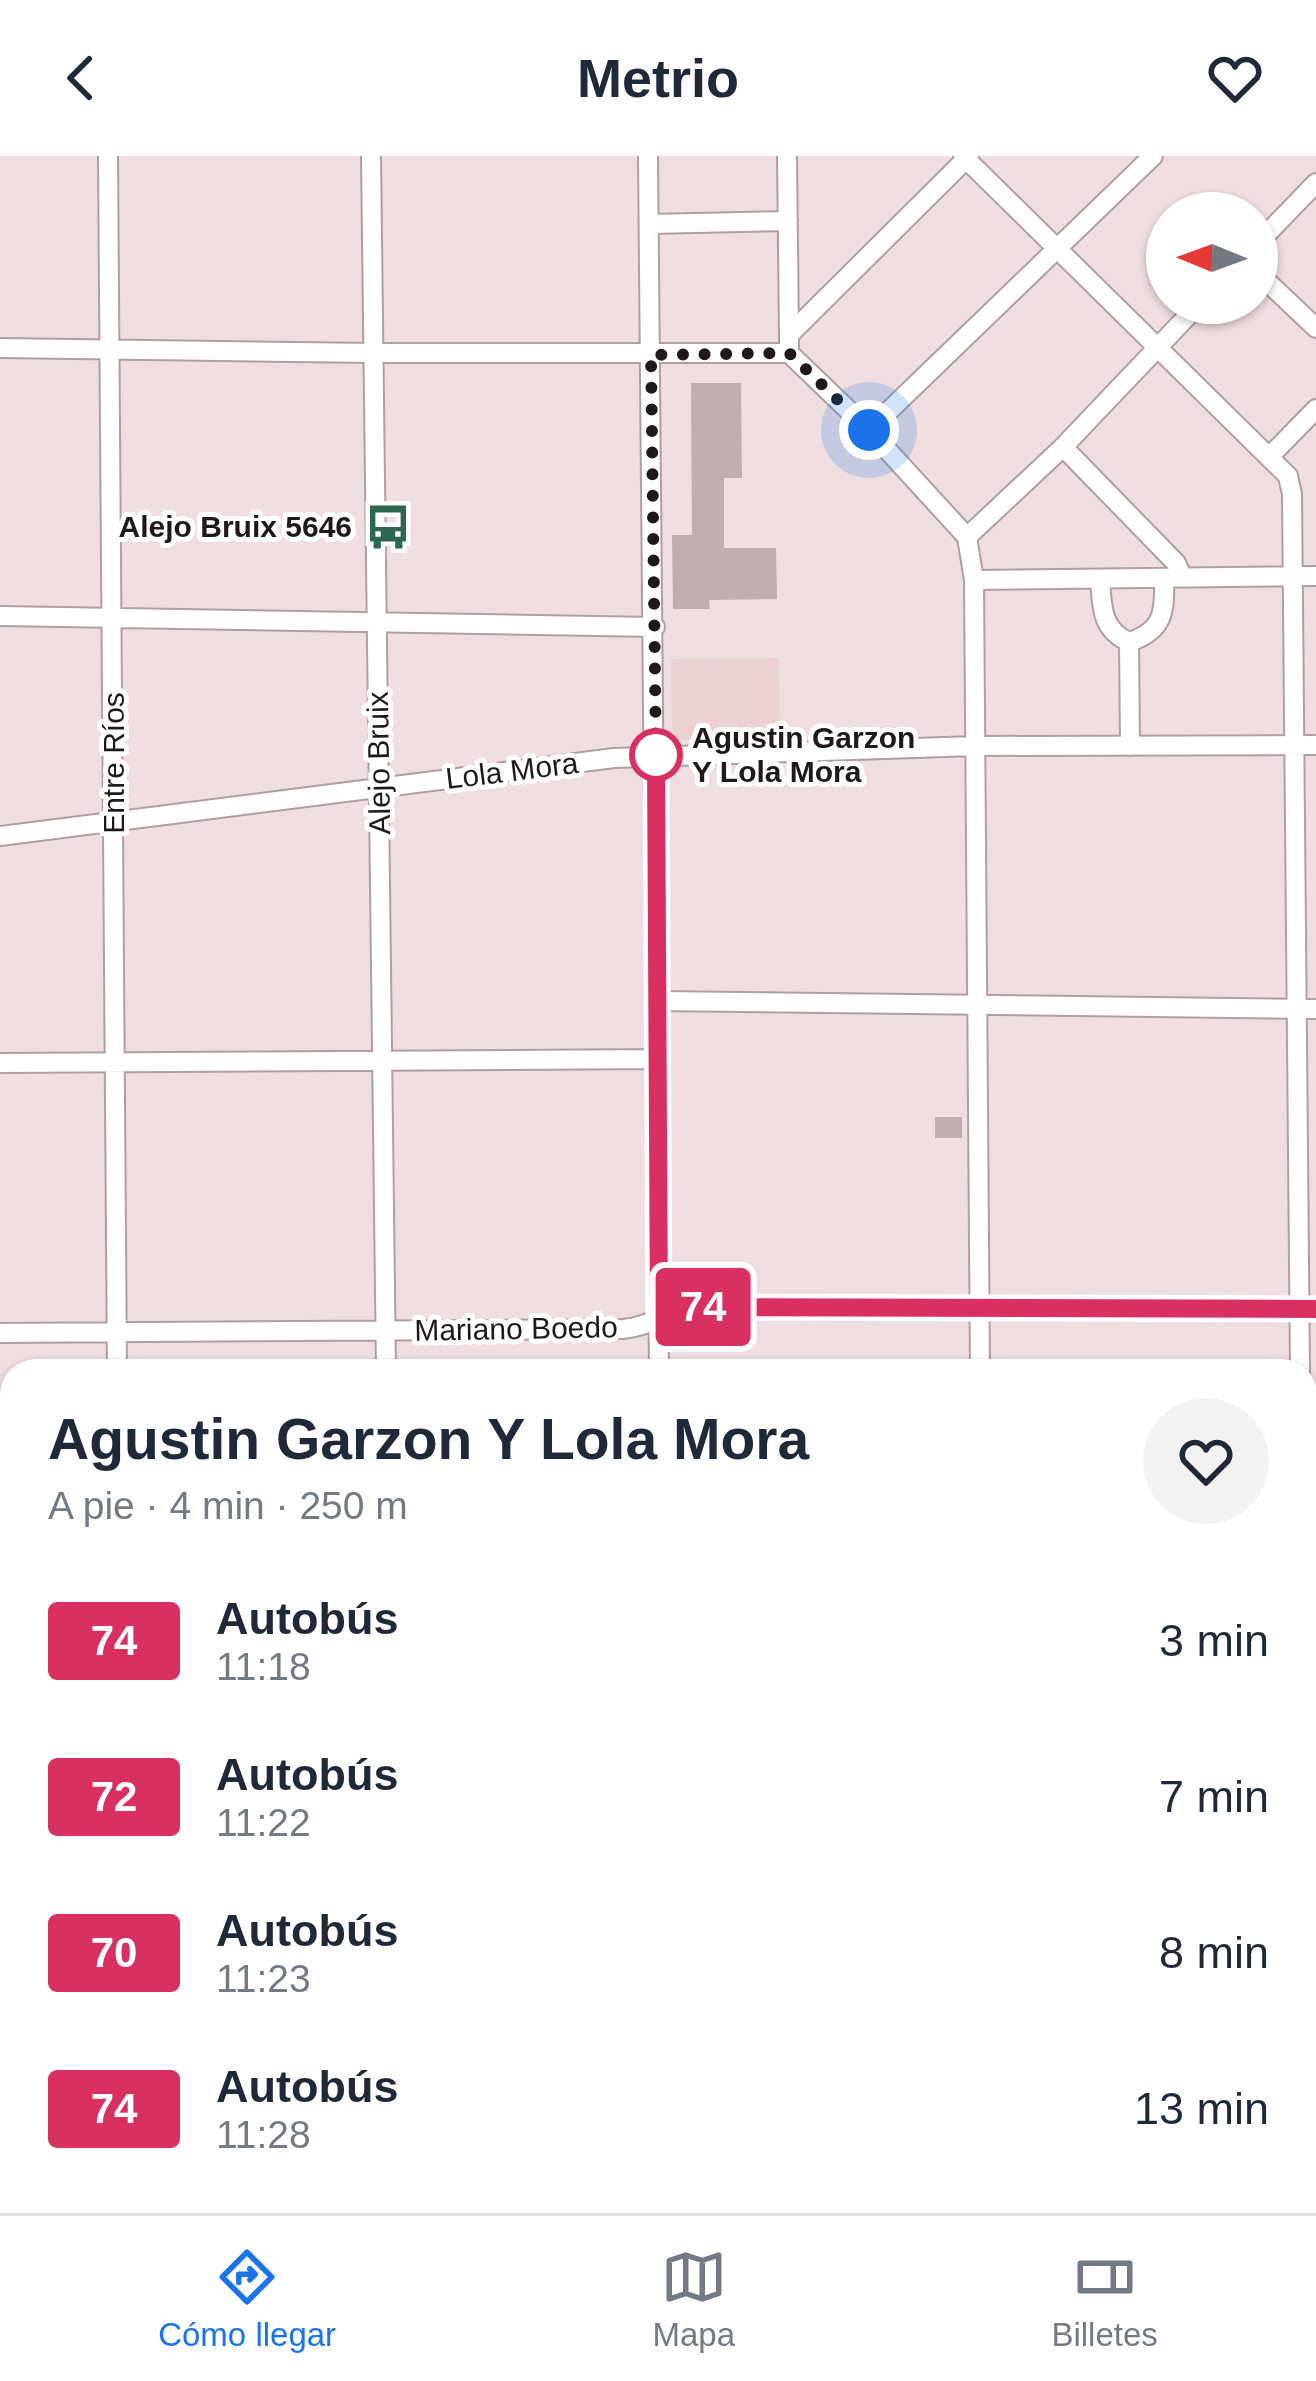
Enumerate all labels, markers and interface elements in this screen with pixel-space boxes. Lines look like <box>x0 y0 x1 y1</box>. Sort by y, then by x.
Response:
icon: back <box>48 45 114 111</box>
icon: heart <box>1202 45 1268 111</box>
text: Metrio <box>577 48 739 108</box>
north arrow <box>1146 192 1278 324</box>
map controls <box>1146 192 1278 324</box>
your location <box>839 400 899 460</box>
bus stop icon: Alejo Bruix 5646 <box>363 502 413 552</box>
place label: Alejo Bruix 5646 <box>119 510 352 543</box>
street label: Alejo Bruix <box>361 691 396 835</box>
street label: Entre Ríos <box>97 692 130 834</box>
place label: Agustin Garzon Y Lola Mora <box>692 721 915 788</box>
marker: Agustin Garzon Y Lola Mora <box>631 730 681 780</box>
street label: Lola Mora <box>444 746 580 795</box>
line badge: 74 <box>649 1268 757 1346</box>
text: 74 <box>680 1283 726 1330</box>
street label: Mariano Boedo <box>414 1310 618 1347</box>
button: heart <box>1143 1398 1269 1524</box>
text: Agustin Garzon Y Lola Mora <box>48 1407 809 1471</box>
text: A pie · 4 min · 250 m <box>48 1484 408 1527</box>
text: Autobús <box>216 1593 398 1644</box>
text: 3 min <box>1159 1615 1269 1666</box>
text: 74 <box>91 1617 137 1664</box>
text: 11:18 <box>216 1645 311 1688</box>
text: Autobús <box>216 1749 398 1800</box>
text: 7 min <box>1159 1771 1269 1822</box>
text: 72 <box>91 1773 137 1820</box>
text: 11:22 <box>216 1801 311 1844</box>
text: Autobús <box>216 1905 398 1956</box>
text: 8 min <box>1159 1927 1269 1978</box>
text: 70 <box>91 1929 137 1976</box>
text: 11:23 <box>216 1957 311 2000</box>
text: Autobús <box>216 2061 398 2112</box>
text: 13 min <box>1134 2083 1269 2134</box>
text: 74 <box>91 2085 137 2132</box>
text: 11:28 <box>216 2113 311 2156</box>
tab: Cómo llegar <box>158 2244 336 2354</box>
tab: Mapa <box>652 2244 735 2354</box>
tab: Billetes <box>1051 2244 1158 2354</box>

